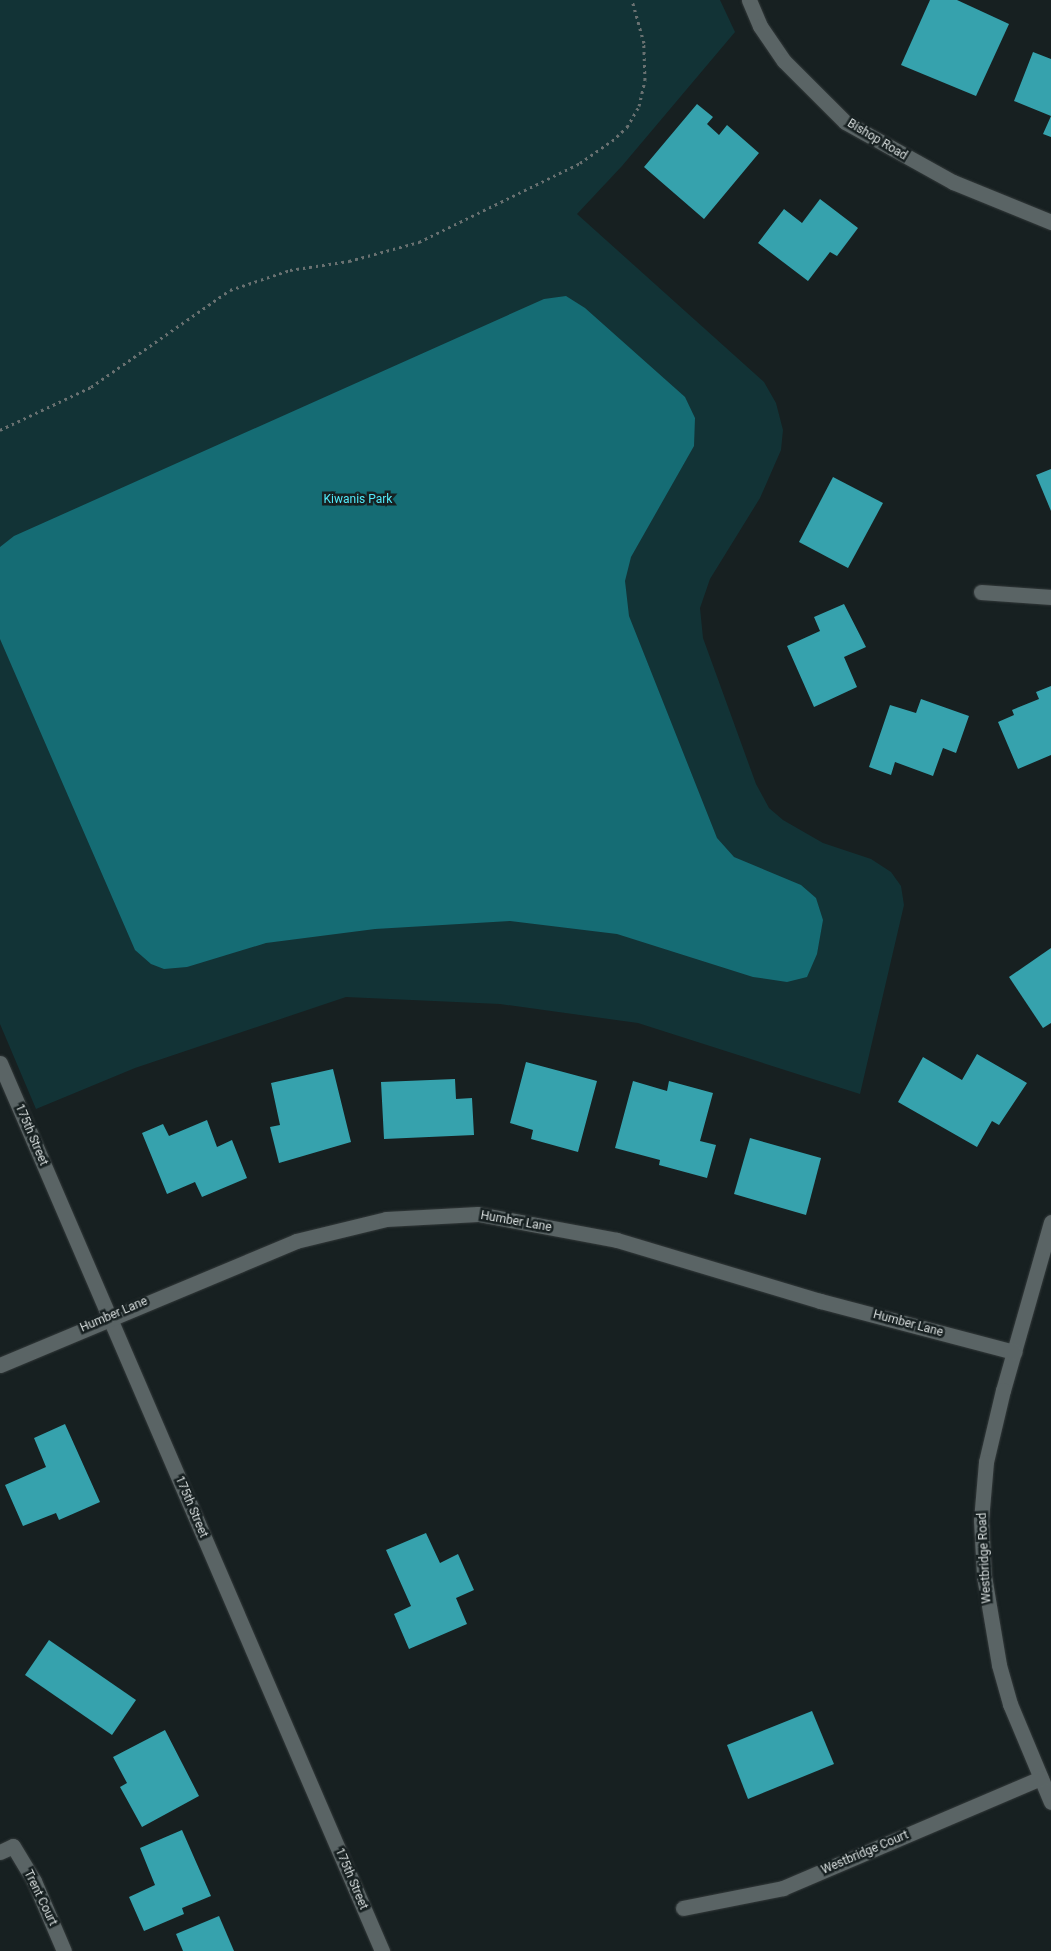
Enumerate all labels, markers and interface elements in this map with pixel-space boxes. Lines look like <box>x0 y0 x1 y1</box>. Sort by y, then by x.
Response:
street label: Bishop Road <box>844 117 910 163</box>
park label: Kiwanis Park <box>324 493 392 507</box>
street label: 175th Street <box>12 1102 50 1168</box>
street label: Humber Lane <box>479 1209 553 1235</box>
street label: Humber Lane <box>78 1294 150 1336</box>
street label: Humber Lane <box>871 1308 945 1340</box>
street label: 175th Street <box>172 1474 210 1540</box>
street label: Westbridge Road <box>975 1512 995 1604</box>
street label: Westbridge Court <box>819 1828 911 1878</box>
street label: 175th Street <box>332 1846 370 1912</box>
street label: Trent Court <box>20 1868 60 1928</box>

